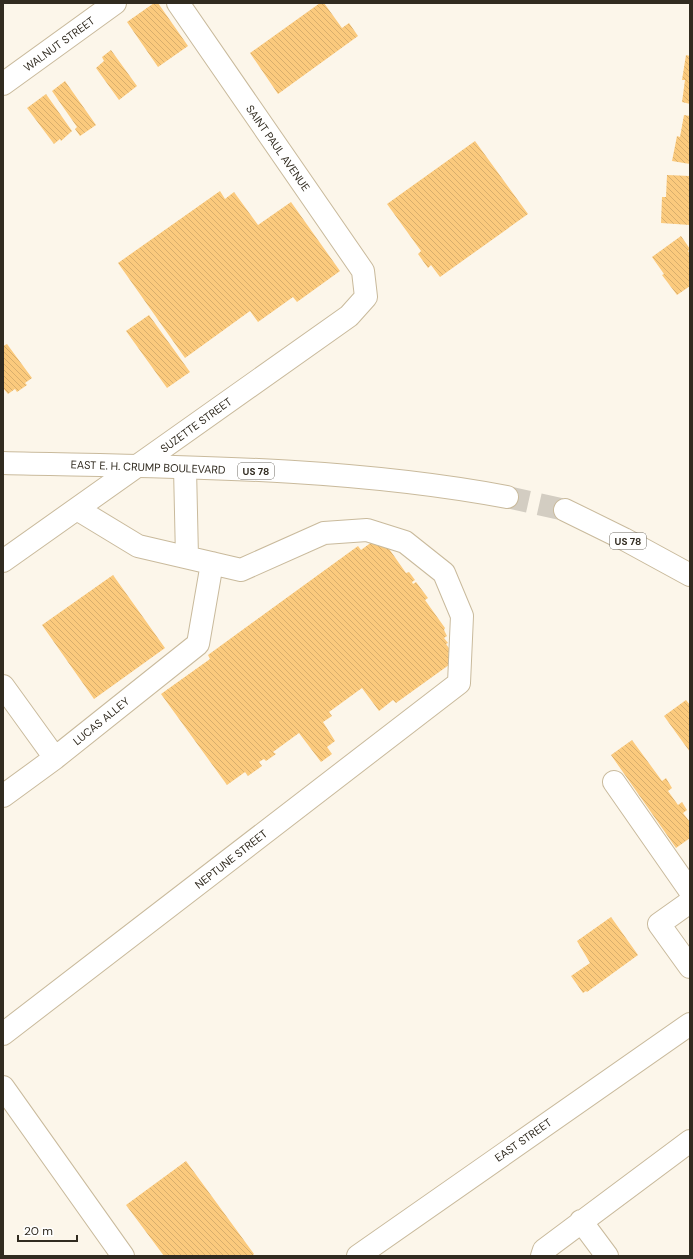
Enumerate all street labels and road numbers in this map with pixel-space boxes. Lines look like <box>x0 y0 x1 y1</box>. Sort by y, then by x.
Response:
street label: WALNUT STREET <box>21 14 97 74</box>
street label: SAINT PAUL AVENUE <box>243 102 313 194</box>
street label: SUZETTE STREET <box>158 394 234 456</box>
street label: EAST E. H. CRUMP BOULEVARD <box>70 457 226 477</box>
road number: US 78 <box>238 463 274 479</box>
road number: US 78 <box>610 533 646 549</box>
street label: LUCAS ALLEY <box>70 694 132 748</box>
street label: NEPTUNE STREET <box>192 826 270 892</box>
street label: EAST STREET <box>492 1115 554 1165</box>

